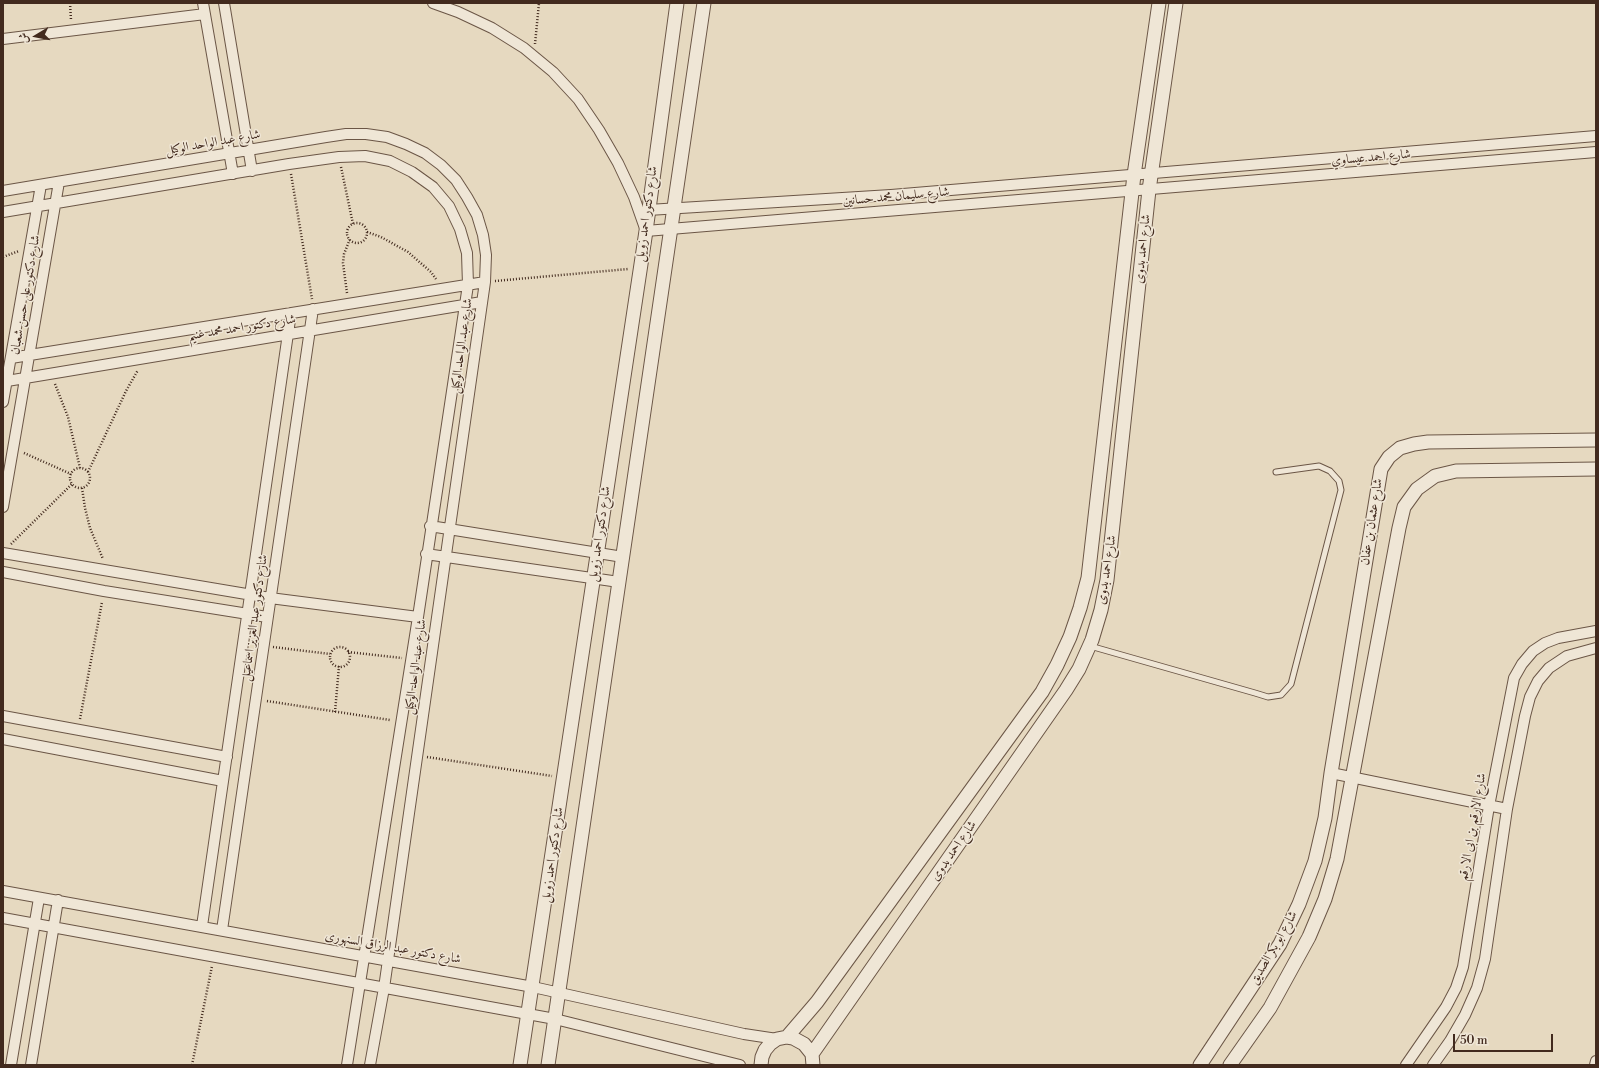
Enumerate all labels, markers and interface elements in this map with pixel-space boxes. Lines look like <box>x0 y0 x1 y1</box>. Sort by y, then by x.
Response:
north arrow <box>16 16 56 56</box>
text: ش <box>16 31 32 45</box>
street label: شارع عبد الواحد الوكيل <box>164 127 262 159</box>
street label: شارع احمد عيساوي <box>1330 147 1412 169</box>
street label: شارع دكتور احمد زويل <box>633 165 661 263</box>
street label: شارع سليمان محمد حسانين <box>842 185 950 209</box>
street label: شارع احمد بدوى <box>1132 213 1154 285</box>
street label: شارع دكتور على حسن شعبان <box>8 234 44 356</box>
street label: شارع عبد الواحد الوكيل <box>448 297 476 395</box>
street label: شارع دكتور احمد محمد غنيم <box>187 312 297 344</box>
street label: شارع عثمان بن عفان <box>1357 477 1387 567</box>
street label: شارع دكتور احمد زويل <box>586 485 614 583</box>
street label: شارع احمد بدوى <box>1094 534 1120 606</box>
street label: شارع دكتور عبد العزيز اسماعيل <box>238 554 272 682</box>
street label: شارع عبد الواحد الوكيل <box>402 618 430 716</box>
street label: شارع الارقم بن ابى الارقم <box>1456 772 1490 882</box>
street label: شارع دكتور احمد زويل <box>539 806 567 904</box>
street label: شارع احمد بدوى <box>928 818 980 884</box>
street label: شارع ابو بكر الصديق <box>1247 908 1301 988</box>
street label: شارع دكتور عبد الرزاق السنهورى <box>324 928 462 968</box>
scale bar <box>1455 1026 1555 1052</box>
text: 50 m <box>1460 1033 1488 1048</box>

